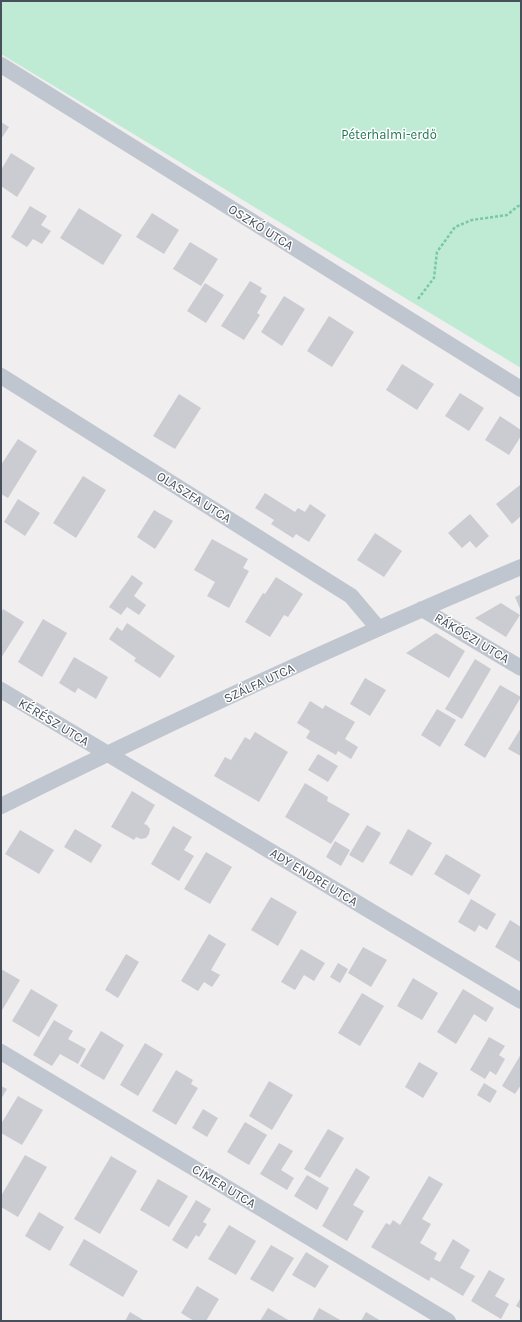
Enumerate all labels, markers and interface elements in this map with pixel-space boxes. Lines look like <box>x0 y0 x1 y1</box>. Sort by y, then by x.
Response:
park label: Péterhalmi-erdő <box>341 127 437 142</box>
street label: OSZKÓ UTCA <box>226 200 297 253</box>
street label: OLASZFA UTCA <box>154 468 234 526</box>
street label: RÁKÓCZI UTCA <box>432 608 514 666</box>
street label: SZÁLFA UTCA <box>220 658 297 706</box>
street label: KÉRÉSZ UTCA <box>16 693 93 749</box>
street label: ADY ENDRE UTCA <box>267 845 361 909</box>
street label: CÍMER UTCA <box>190 1159 260 1211</box>

